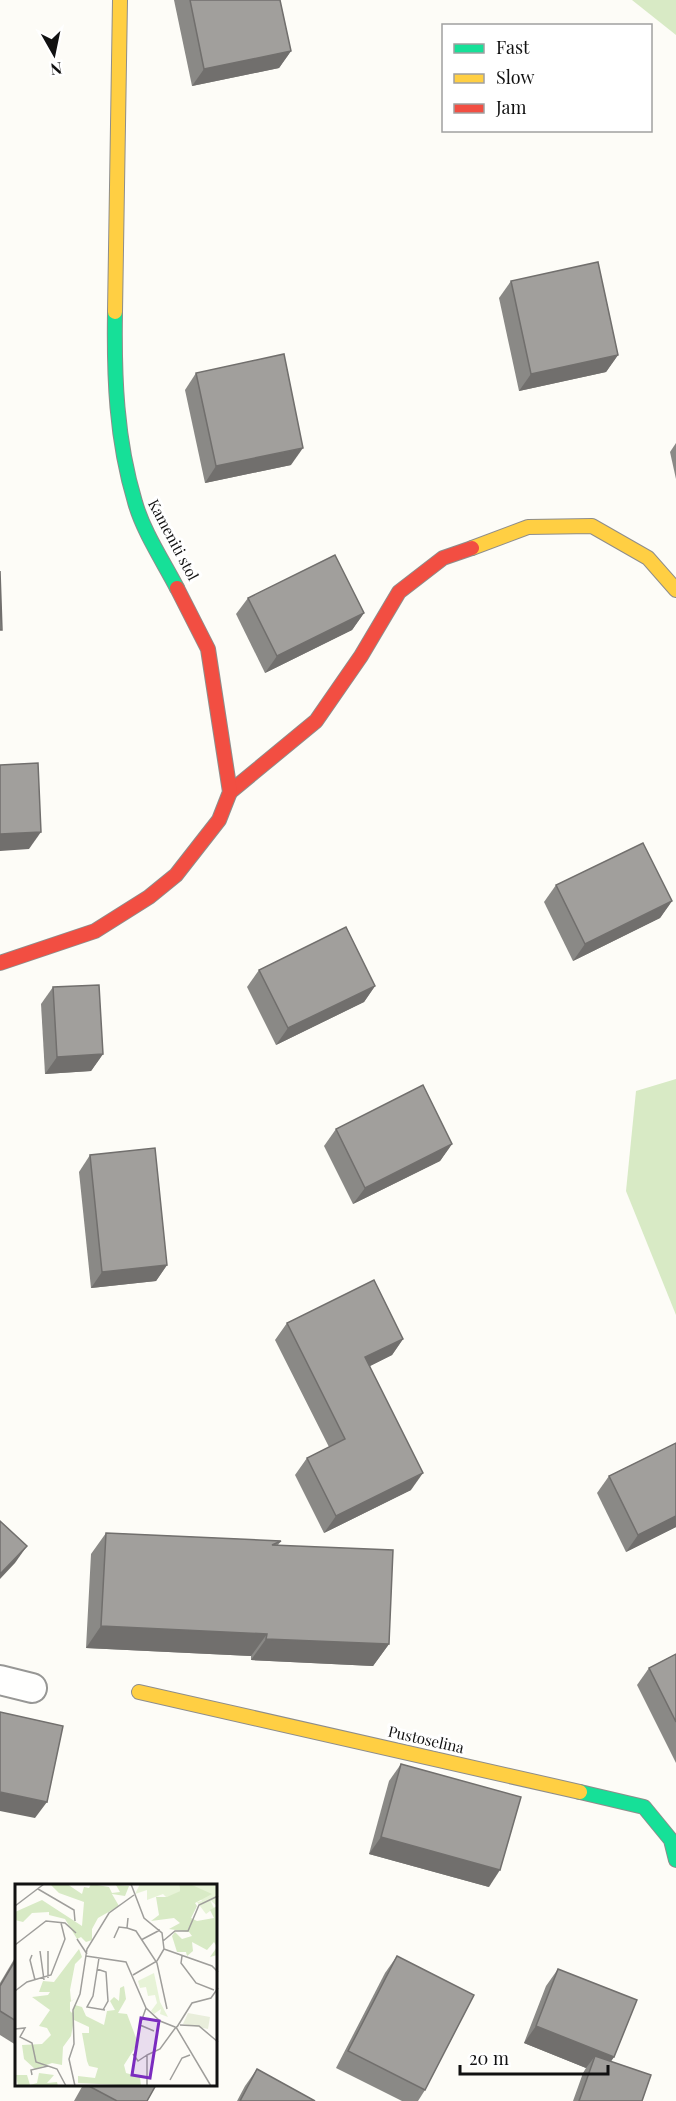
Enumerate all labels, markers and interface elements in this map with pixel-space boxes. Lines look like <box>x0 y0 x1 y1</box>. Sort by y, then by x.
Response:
north arrow <box>24 24 84 84</box>
legend <box>442 24 652 132</box>
text: Fast <box>496 35 530 59</box>
text: N <box>49 58 64 81</box>
text: Slow <box>496 65 534 89</box>
text: Jam <box>495 95 526 119</box>
street label: Kameniti stol <box>144 495 204 584</box>
street label: Pustoselina <box>386 1721 467 1758</box>
inset map <box>15 1884 218 2086</box>
scale bar <box>460 2038 608 2076</box>
text: 20 m <box>469 2046 509 2070</box>

